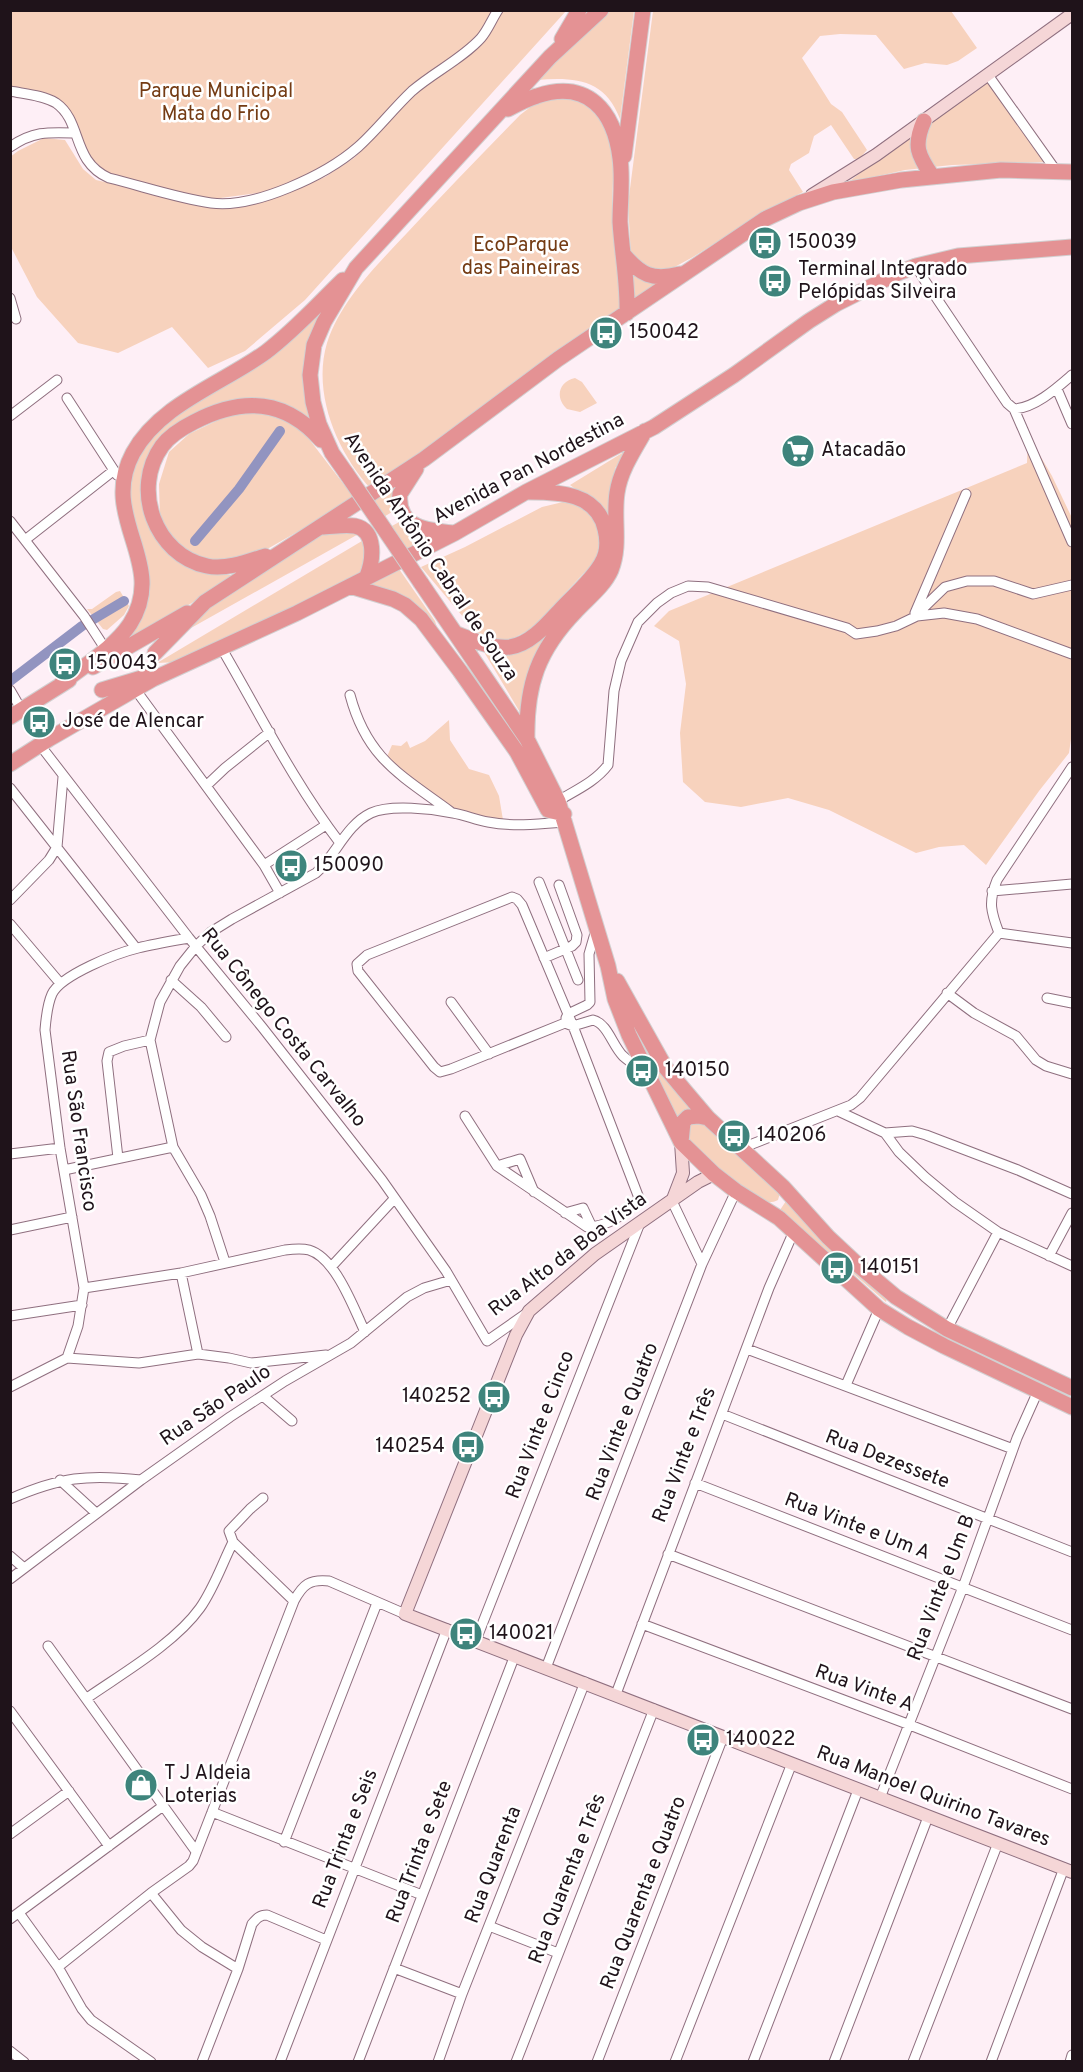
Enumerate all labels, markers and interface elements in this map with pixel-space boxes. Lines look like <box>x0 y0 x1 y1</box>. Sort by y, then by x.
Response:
park label: Parque Municipal Mata do Frio <box>139 79 293 128</box>
bus stop icon: 150039 <box>747 225 783 261</box>
place label: 150039 <box>788 230 857 256</box>
park label: EcoParque das Paineiras <box>462 233 580 282</box>
place label: Terminal Integrado Pelópidas Silveira <box>798 257 967 306</box>
bus stop icon: Terminal Integrado Pelópidas Silveira <box>757 263 793 299</box>
bus stop icon: 150042 <box>588 315 624 351</box>
place label: 150042 <box>629 320 699 346</box>
street label: Avenida Pan Nordestina <box>429 408 629 530</box>
street label: Avenida Antônio Cabral de Souza <box>337 427 523 687</box>
supermarket icon: Atacadão <box>780 433 816 469</box>
place label: Atacadão <box>821 438 906 464</box>
bus stop icon: 150043 <box>47 646 83 682</box>
place label: 150043 <box>88 651 158 677</box>
bus stop icon: José de Alencar <box>21 704 57 740</box>
place label: José de Alencar <box>62 709 204 735</box>
bus stop icon: 150090 <box>273 848 309 884</box>
place label: 150090 <box>314 853 384 879</box>
street label: Rua Cônego Costa Carvalho <box>194 923 372 1133</box>
street label: Rua São Francisco <box>54 1048 102 1214</box>
bus stop icon: 140150 <box>624 1053 660 1089</box>
place label: 140150 <box>665 1058 730 1084</box>
bus stop icon: 140206 <box>716 1118 752 1154</box>
place label: 140206 <box>757 1123 826 1149</box>
street label: Rua Alto da Boa Vista <box>484 1187 652 1323</box>
bus stop icon: 140151 <box>819 1250 855 1286</box>
place label: 140151 <box>860 1255 920 1281</box>
street label: Rua Vinte e Quatro <box>581 1339 665 1505</box>
street label: Rua Vinte e Cinco <box>501 1347 581 1503</box>
street label: Rua São Paulo <box>156 1359 276 1453</box>
bus stop icon: 140252 <box>476 1379 512 1415</box>
street label: Rua Vinte e Três <box>647 1383 723 1527</box>
place label: 140252 <box>402 1384 471 1410</box>
street label: Rua Dezessete <box>821 1424 953 1496</box>
bus stop icon: 140254 <box>450 1429 486 1465</box>
place label: 140254 <box>375 1434 445 1460</box>
street label: Rua Vinte e Um A <box>780 1487 934 1567</box>
street label: Rua Vinte e Um B <box>902 1511 982 1665</box>
bus stop icon: 140021 <box>448 1616 484 1652</box>
place label: 140021 <box>489 1621 554 1647</box>
street label: Rua Vinte A <box>811 1659 917 1719</box>
bus stop icon: 140022 <box>685 1722 721 1758</box>
place label: 140022 <box>726 1727 795 1753</box>
street label: Rua Manoel Quirino Tavares <box>812 1740 1054 1854</box>
place label: T J Aldeia Loterias <box>164 1761 251 1810</box>
street label: Rua Trinta e Seis <box>307 1766 385 1912</box>
shop icon: T J Aldeia Loterias <box>123 1767 159 1803</box>
street label: Rua Trinta e Sete <box>381 1777 459 1927</box>
street label: Rua Quarenta e Três <box>523 1790 613 1968</box>
street label: Rua Quarenta e Quatro <box>595 1793 693 1993</box>
street label: Rua Quarenta <box>460 1803 528 1927</box>

